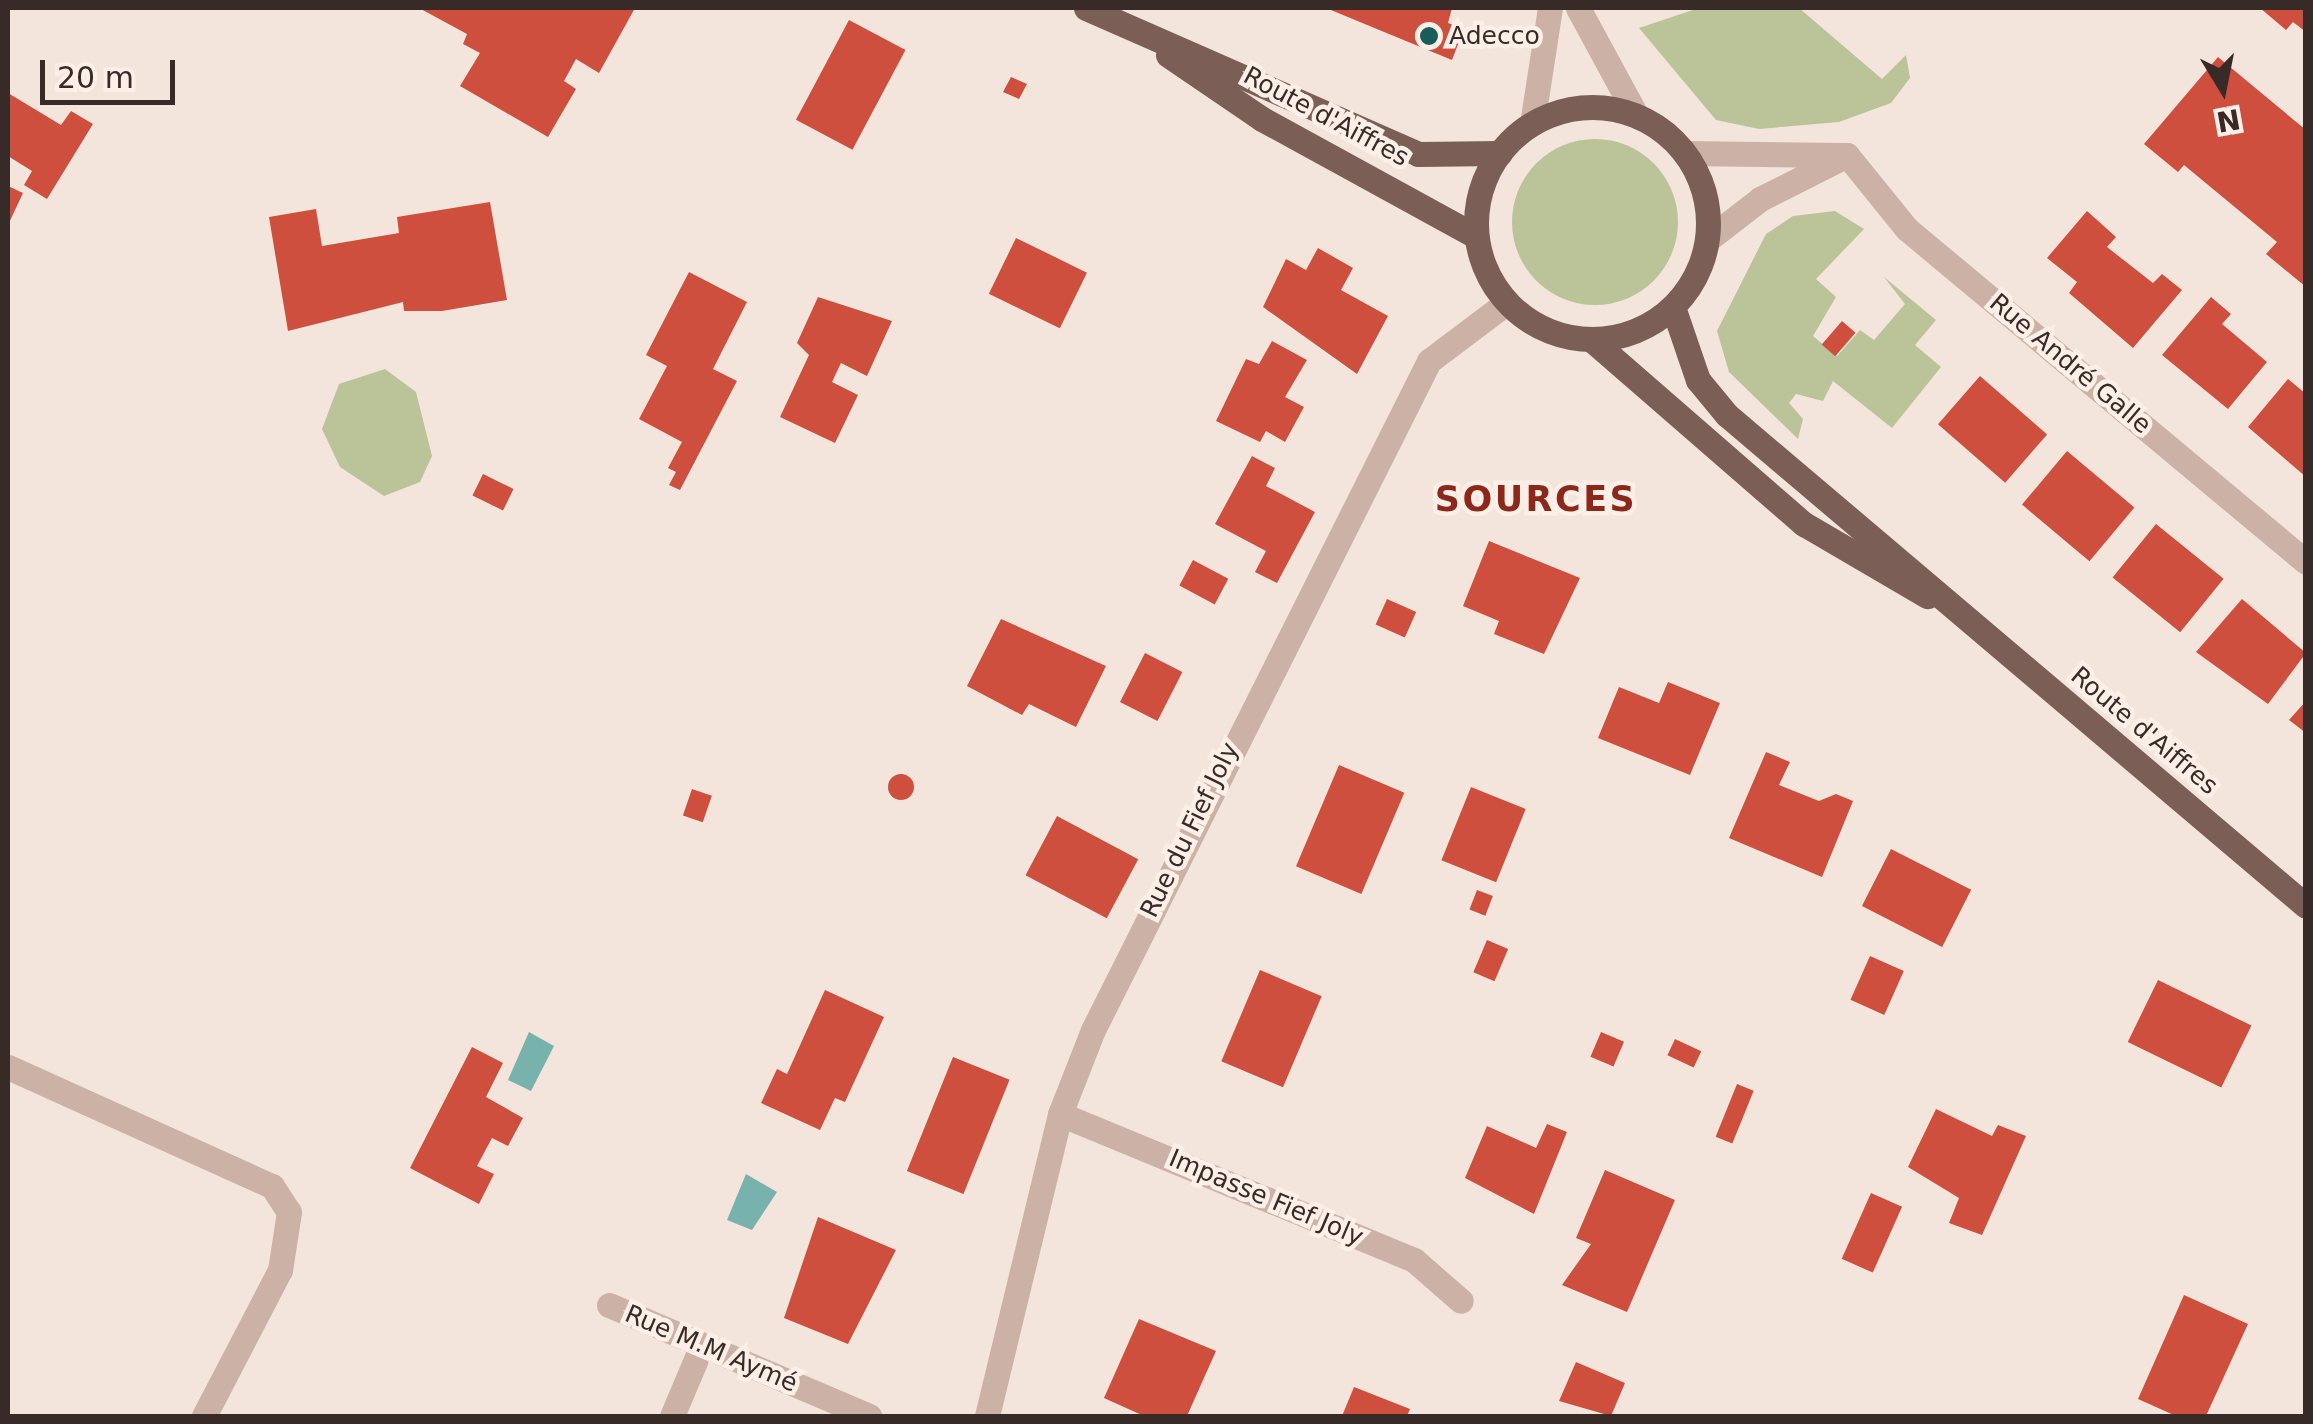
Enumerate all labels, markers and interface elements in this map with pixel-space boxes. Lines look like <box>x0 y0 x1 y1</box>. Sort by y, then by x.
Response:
place label: Adecco <box>1449 21 1540 51</box>
marker: Adecco <box>1418 25 1440 47</box>
scale bar <box>45 40 180 102</box>
north arrow <box>2173 40 2273 140</box>
text: 20 m <box>57 60 134 95</box>
street label: Route d'Aiffres <box>1238 61 1414 173</box>
text: N <box>2214 102 2243 138</box>
street label: Rue André Galle <box>1983 288 2157 440</box>
district label: SOURCES <box>1435 478 1637 520</box>
street label: Route d'Aiffres <box>2064 661 2224 801</box>
street label: Rue du Fief Joly <box>1135 738 1245 922</box>
street label: Impasse Fief Joly <box>1164 1143 1368 1253</box>
street label: Rue M.M Aymé <box>620 1299 802 1399</box>

